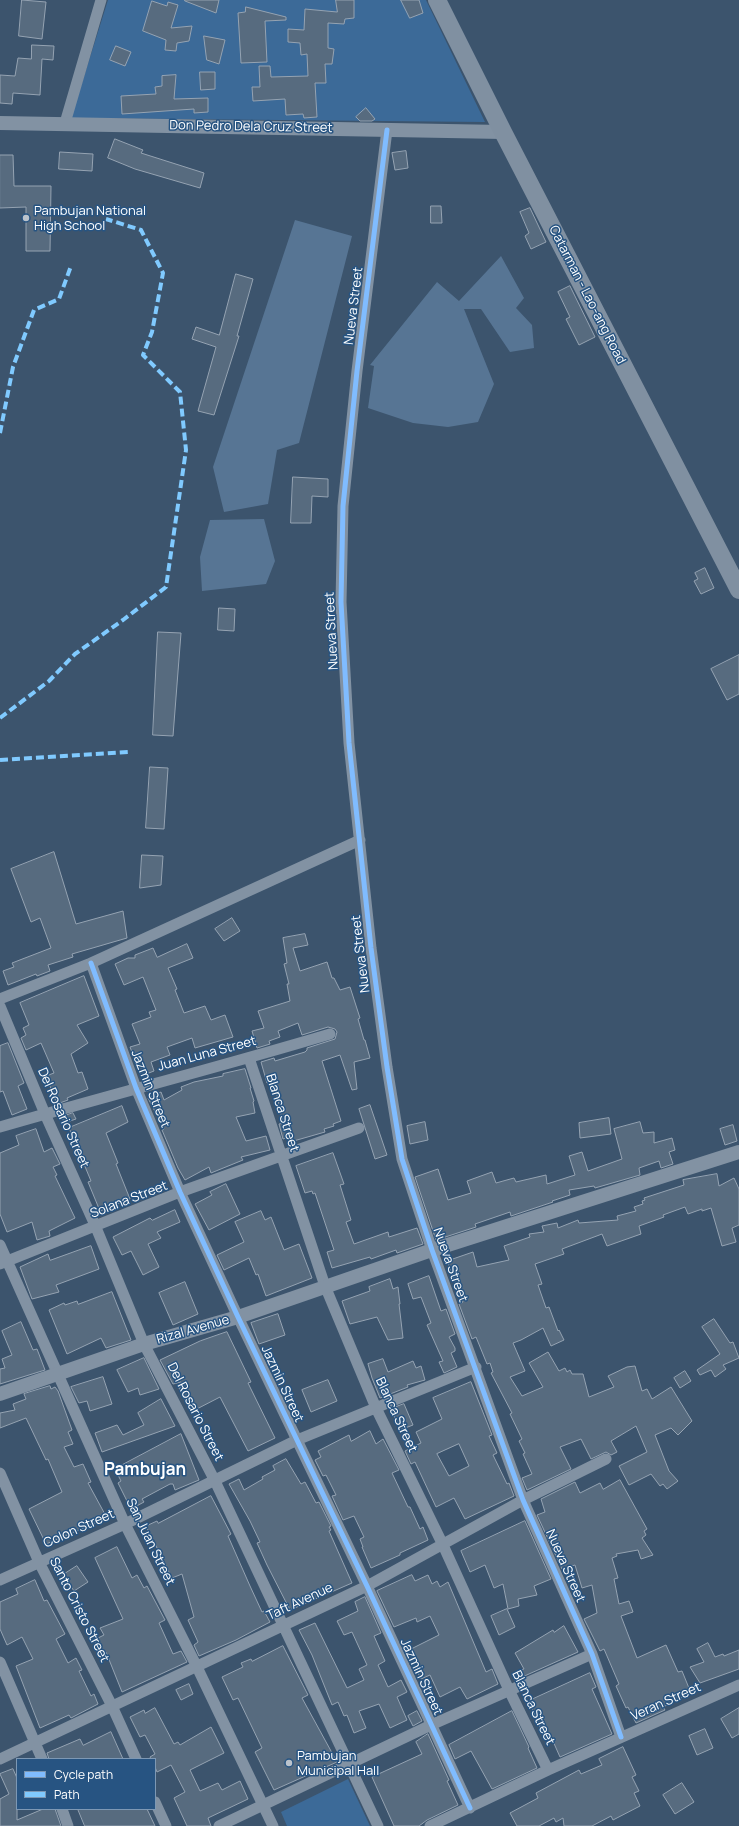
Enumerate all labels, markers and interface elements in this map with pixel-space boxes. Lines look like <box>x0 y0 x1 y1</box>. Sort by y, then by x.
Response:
street label: Don Pedro Dela Cruz Street <box>169 118 333 136</box>
place label: Pambujan National High School <box>34 203 146 234</box>
marker: Pambujan National High School <box>21 213 31 223</box>
street label: Catarman - Lao-ang Road <box>545 223 629 367</box>
street label: Nueva Street <box>341 266 367 346</box>
street label: Nueva Street <box>322 592 342 670</box>
street label: Nueva Street <box>348 914 374 994</box>
street label: Juan Luna Street <box>156 1033 258 1075</box>
street label: Jazmin Street <box>127 1048 173 1130</box>
street label: Del Rosario Street <box>34 1065 92 1171</box>
street label: Blanca Street <box>262 1072 302 1154</box>
street label: Solana Street <box>88 1178 170 1222</box>
street label: Nueva Street <box>429 1226 471 1304</box>
street label: Rizal Avenue <box>155 1312 231 1348</box>
street label: Jazmin Street <box>257 1343 307 1425</box>
street label: Del Rosario Street <box>164 1360 226 1464</box>
street label: Blanca Street <box>372 1375 420 1455</box>
district label: Pambujan <box>104 1460 186 1480</box>
street label: San Juan Street <box>122 1496 178 1588</box>
street label: Colon Street <box>41 1506 117 1552</box>
street label: Nueva Street <box>542 1527 588 1605</box>
street label: Santo Cristo Street <box>46 1555 112 1665</box>
street label: Taft Avenue <box>265 1580 335 1624</box>
street label: Jazmin Street <box>396 1636 446 1718</box>
street label: Blanca Street <box>508 1668 558 1748</box>
street label: Veran Street <box>629 1680 703 1724</box>
place label: Pambujan Municipal Hall <box>297 1748 379 1779</box>
legend <box>16 1758 156 1810</box>
marker: Pambujan Municipal Hall <box>284 1758 294 1768</box>
text: Cycle path <box>54 1766 113 1783</box>
text: Path <box>54 1786 80 1803</box>

